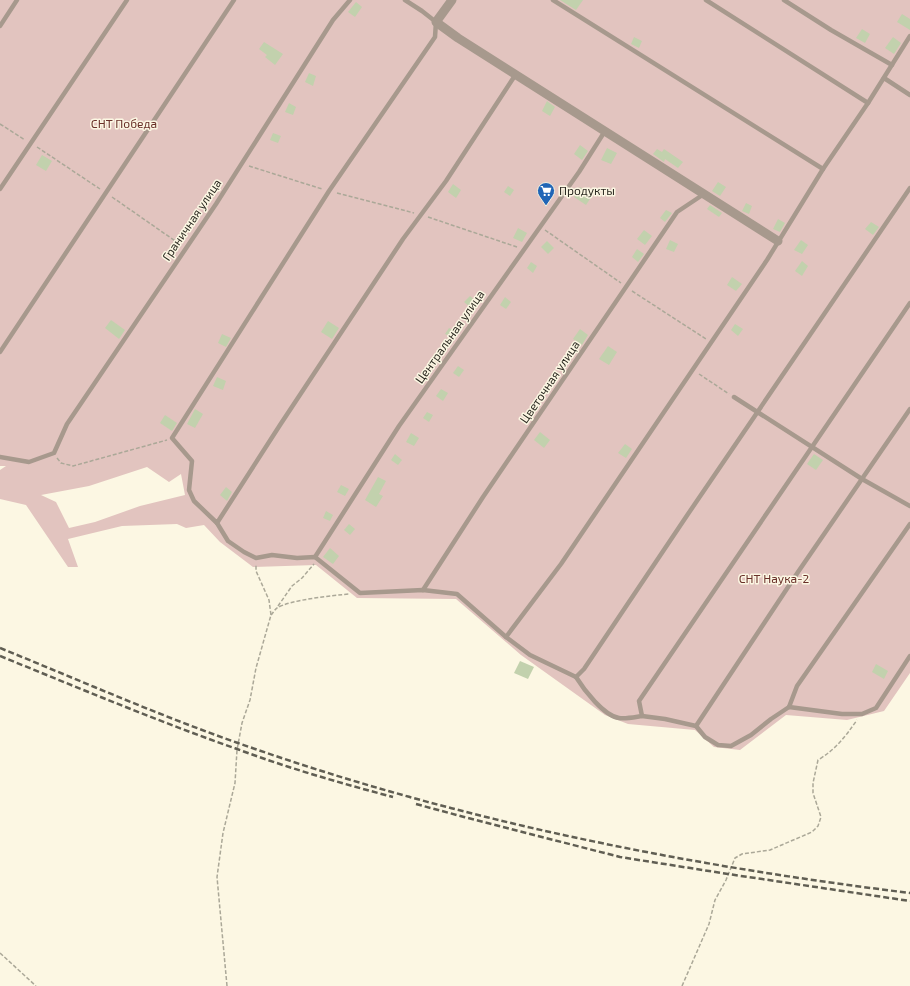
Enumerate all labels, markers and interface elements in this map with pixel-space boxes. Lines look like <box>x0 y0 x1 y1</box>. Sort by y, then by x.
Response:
park label: СНТ Победа <box>91 116 157 130</box>
street label: Граничная улица <box>159 176 224 263</box>
supermarket icon: Продукты <box>536 181 556 206</box>
place label: Продукты <box>559 183 615 198</box>
street label: Центральная улица <box>412 287 487 386</box>
street label: Цветочная улица <box>516 338 583 426</box>
park label: СНТ Наука-2 <box>739 571 810 586</box>

